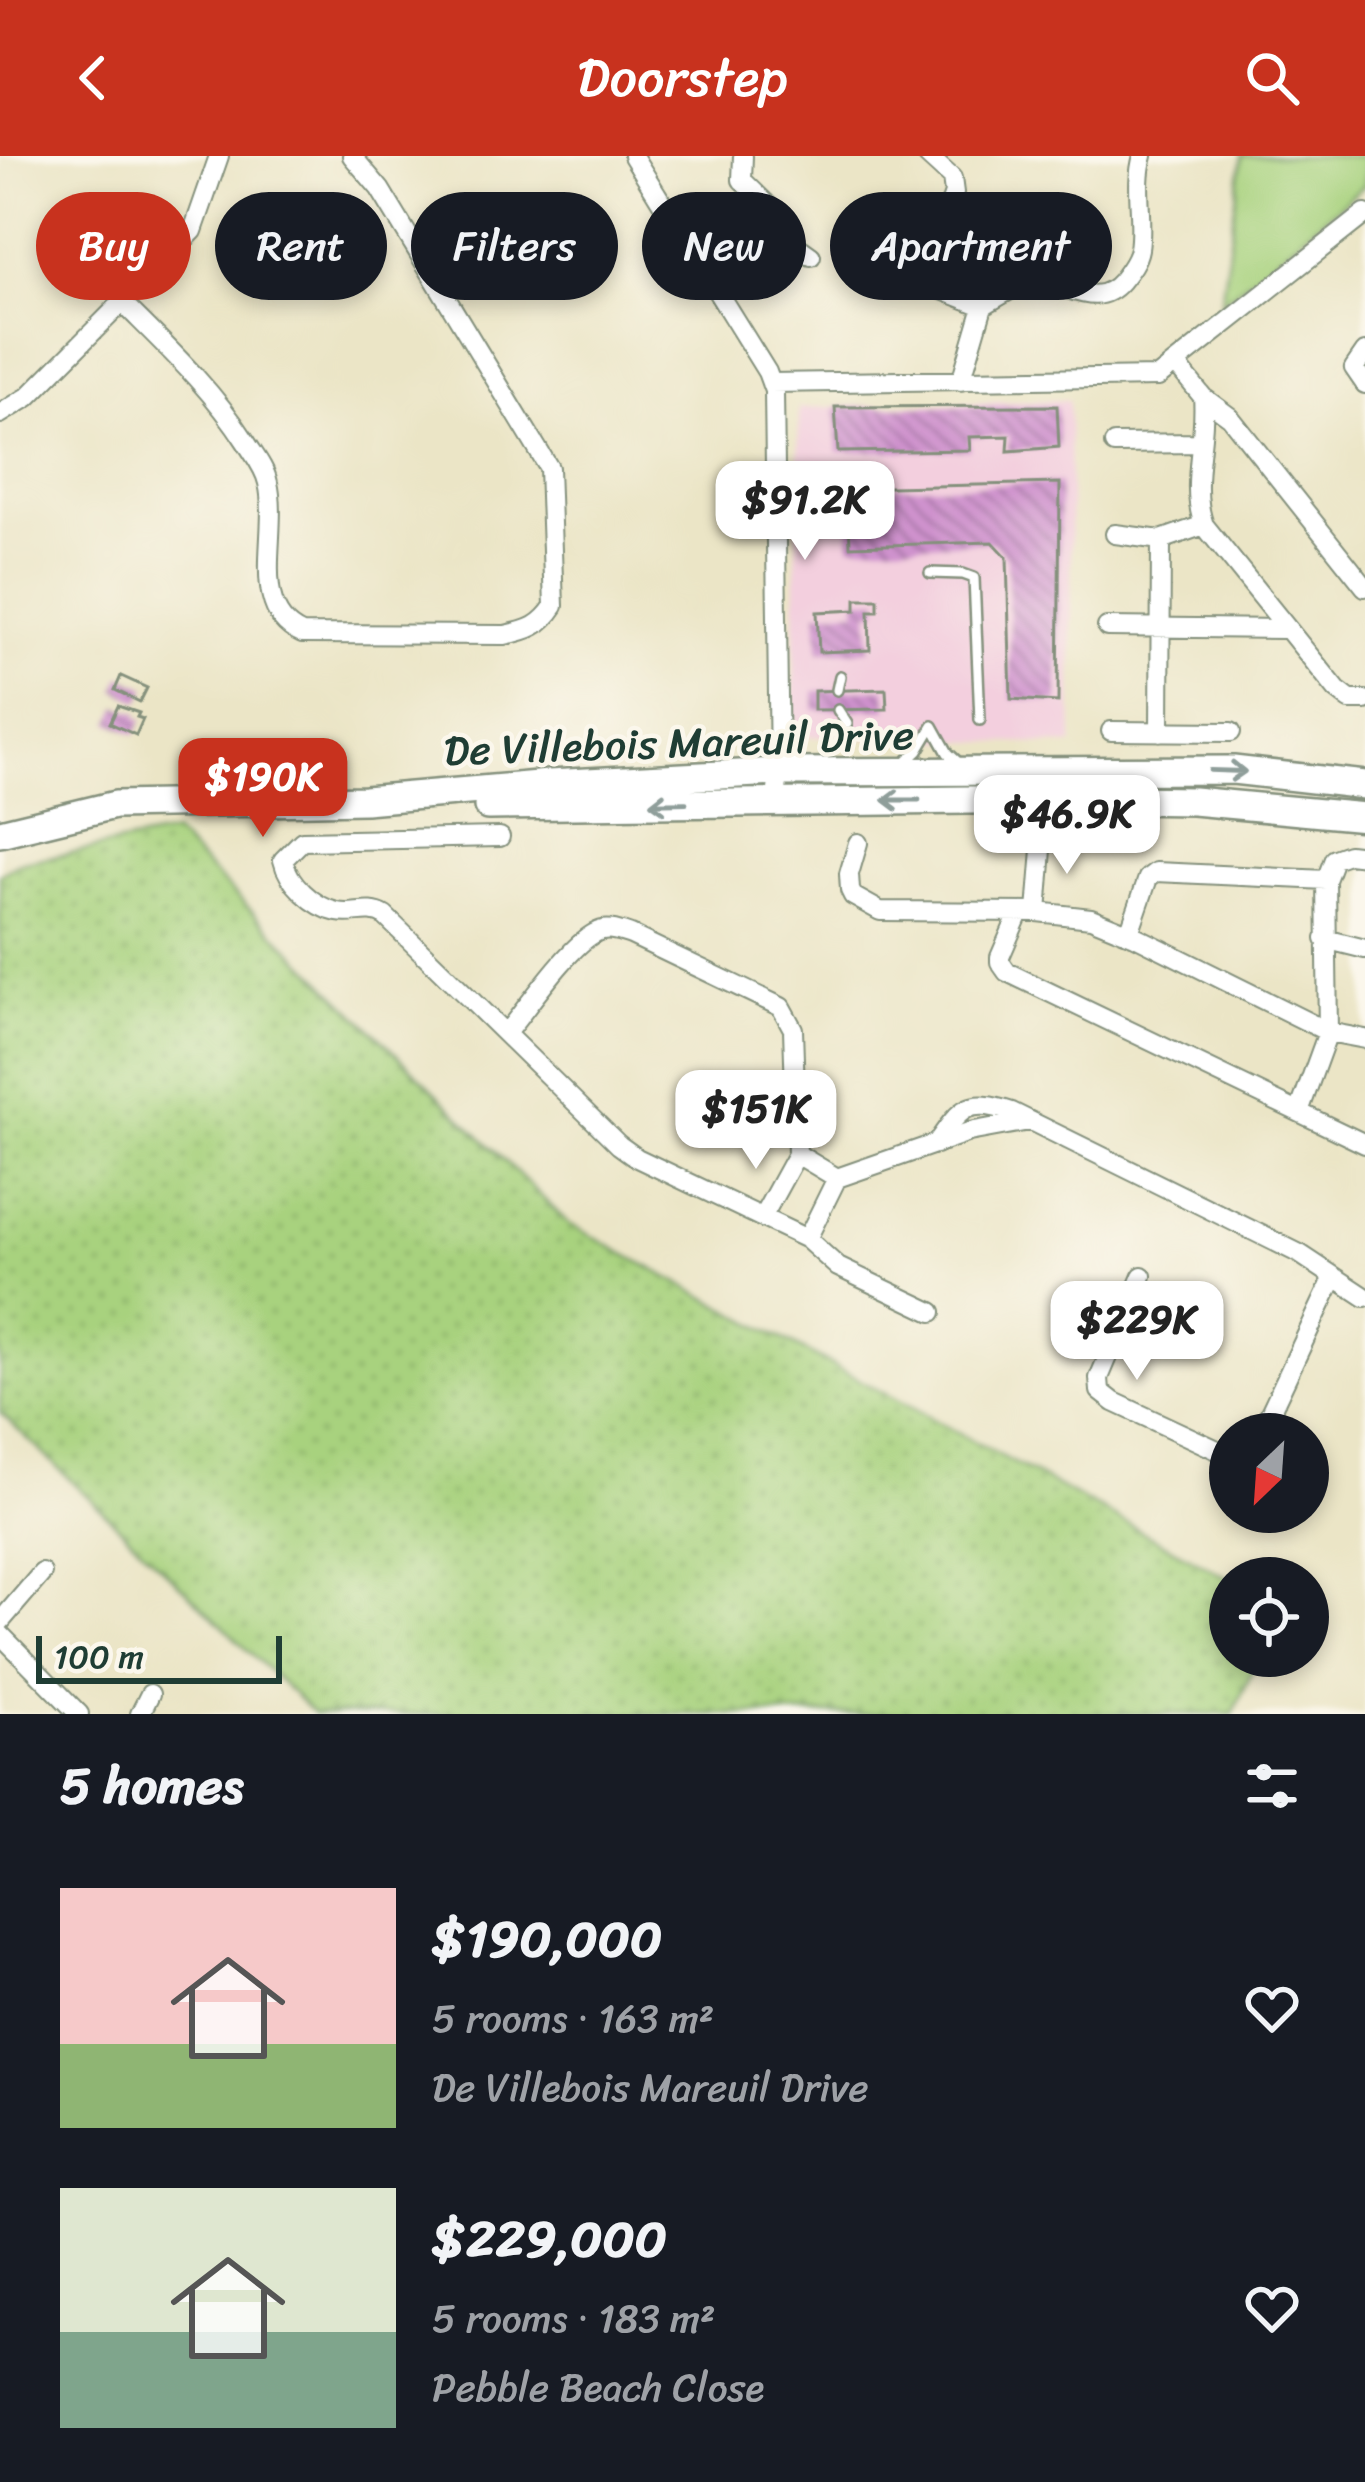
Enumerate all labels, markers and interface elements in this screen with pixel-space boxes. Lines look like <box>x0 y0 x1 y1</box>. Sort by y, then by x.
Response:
text: Doorstep <box>577 30 788 126</box>
icon: back <box>60 45 126 111</box>
icon: search <box>1239 45 1305 111</box>
chip: Buy <box>36 192 191 300</box>
chip: Rent <box>215 192 387 300</box>
chip: Filters <box>411 192 618 300</box>
chip: New <box>642 192 806 300</box>
chip: Apartment <box>830 192 1112 300</box>
pin: $91.2K <box>707 461 903 563</box>
text: $91.2K <box>743 465 867 534</box>
street label: De Villebois Mareuil Drive <box>443 698 915 788</box>
pin: $190K <box>179 738 347 840</box>
text: $190K <box>205 742 321 811</box>
one-way arrow <box>1208 760 1247 783</box>
pin: $46.9K <box>969 775 1165 877</box>
text: $46.9K <box>1001 779 1133 848</box>
one-way arrow <box>882 788 921 811</box>
one-way arrow <box>649 791 688 814</box>
pin: $151K <box>672 1070 840 1172</box>
text: $151K <box>702 1074 810 1143</box>
pin: $229K <box>1053 1281 1221 1383</box>
text: $229K <box>1078 1285 1196 1354</box>
north arrow <box>1209 1413 1329 1533</box>
map controls <box>1209 1413 1329 1677</box>
button: locate <box>1209 1557 1329 1677</box>
text: 100 m <box>54 1628 144 1686</box>
scale bar <box>36 1630 282 1683</box>
text: 5 homes <box>60 1741 243 1831</box>
icon: filters <box>1239 1753 1305 1819</box>
text: $190,000 <box>432 1894 662 1984</box>
icon: home <box>156 1936 300 2080</box>
icon: heart <box>1239 1975 1305 2041</box>
text: 5 rooms · 163 m² <box>432 1984 714 2053</box>
text: De Villebois Mareuil Drive <box>432 2053 869 2122</box>
text: $229,000 <box>432 2194 667 2284</box>
icon: home <box>156 2236 300 2380</box>
icon: heart <box>1239 2275 1305 2341</box>
text: 5 rooms · 183 m² <box>432 2284 715 2353</box>
text: Pebble Beach Close <box>432 2353 764 2422</box>

